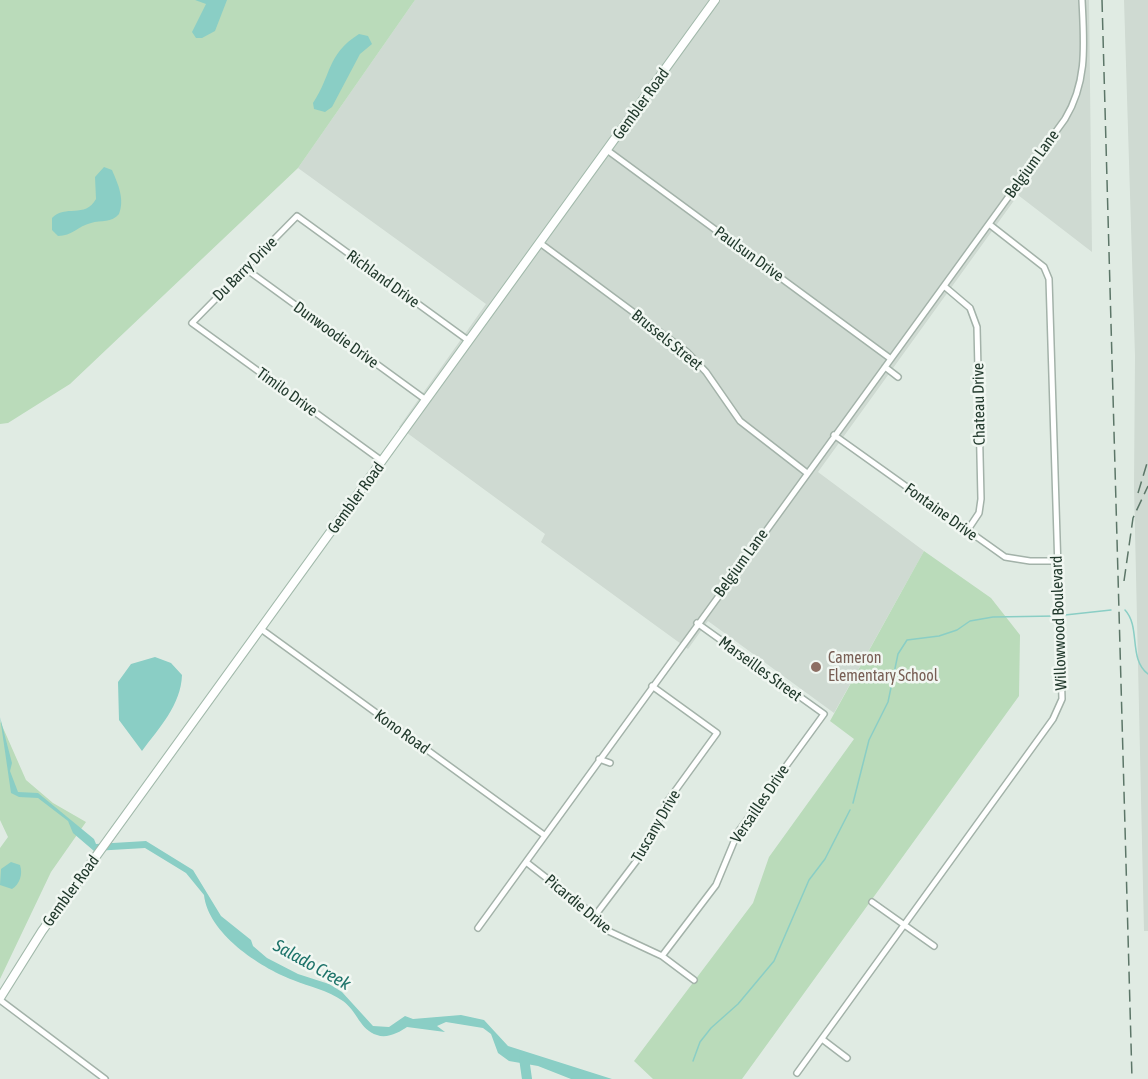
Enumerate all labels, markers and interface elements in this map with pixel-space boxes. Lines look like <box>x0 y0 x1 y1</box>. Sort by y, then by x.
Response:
street label: Gembler Road <box>609 65 673 143</box>
street label: Belgium Lane <box>1001 126 1063 202</box>
street label: Paulsun Drive <box>710 222 788 286</box>
street label: Du Barry Drive <box>209 233 281 305</box>
street label: Richland Drive <box>343 246 423 312</box>
street label: Dunwoodie Drive <box>290 298 382 372</box>
street label: Brussels Street <box>628 306 706 374</box>
street label: Chateau Drive <box>969 363 989 445</box>
street label: Timilo Drive <box>253 364 321 420</box>
street label: Gembler Road <box>324 459 388 537</box>
street label: Fontaine Drive <box>901 479 981 545</box>
street label: Belgium Lane <box>710 525 772 601</box>
street label: Willowwood Boulevard <box>1047 555 1071 691</box>
street label: Marseilles Street <box>715 632 805 706</box>
place label: Cameron Elementary School <box>828 648 938 686</box>
marker: Cameron Elementary School <box>809 660 823 674</box>
street label: Kono Road <box>371 706 433 758</box>
street label: Versailles Drive <box>727 761 793 847</box>
street label: Tuscany Drive <box>628 786 684 866</box>
street label: Gembler Road <box>39 852 103 930</box>
street label: Picardie Drive <box>541 871 615 937</box>
water label: Salado Creek <box>270 935 354 995</box>

